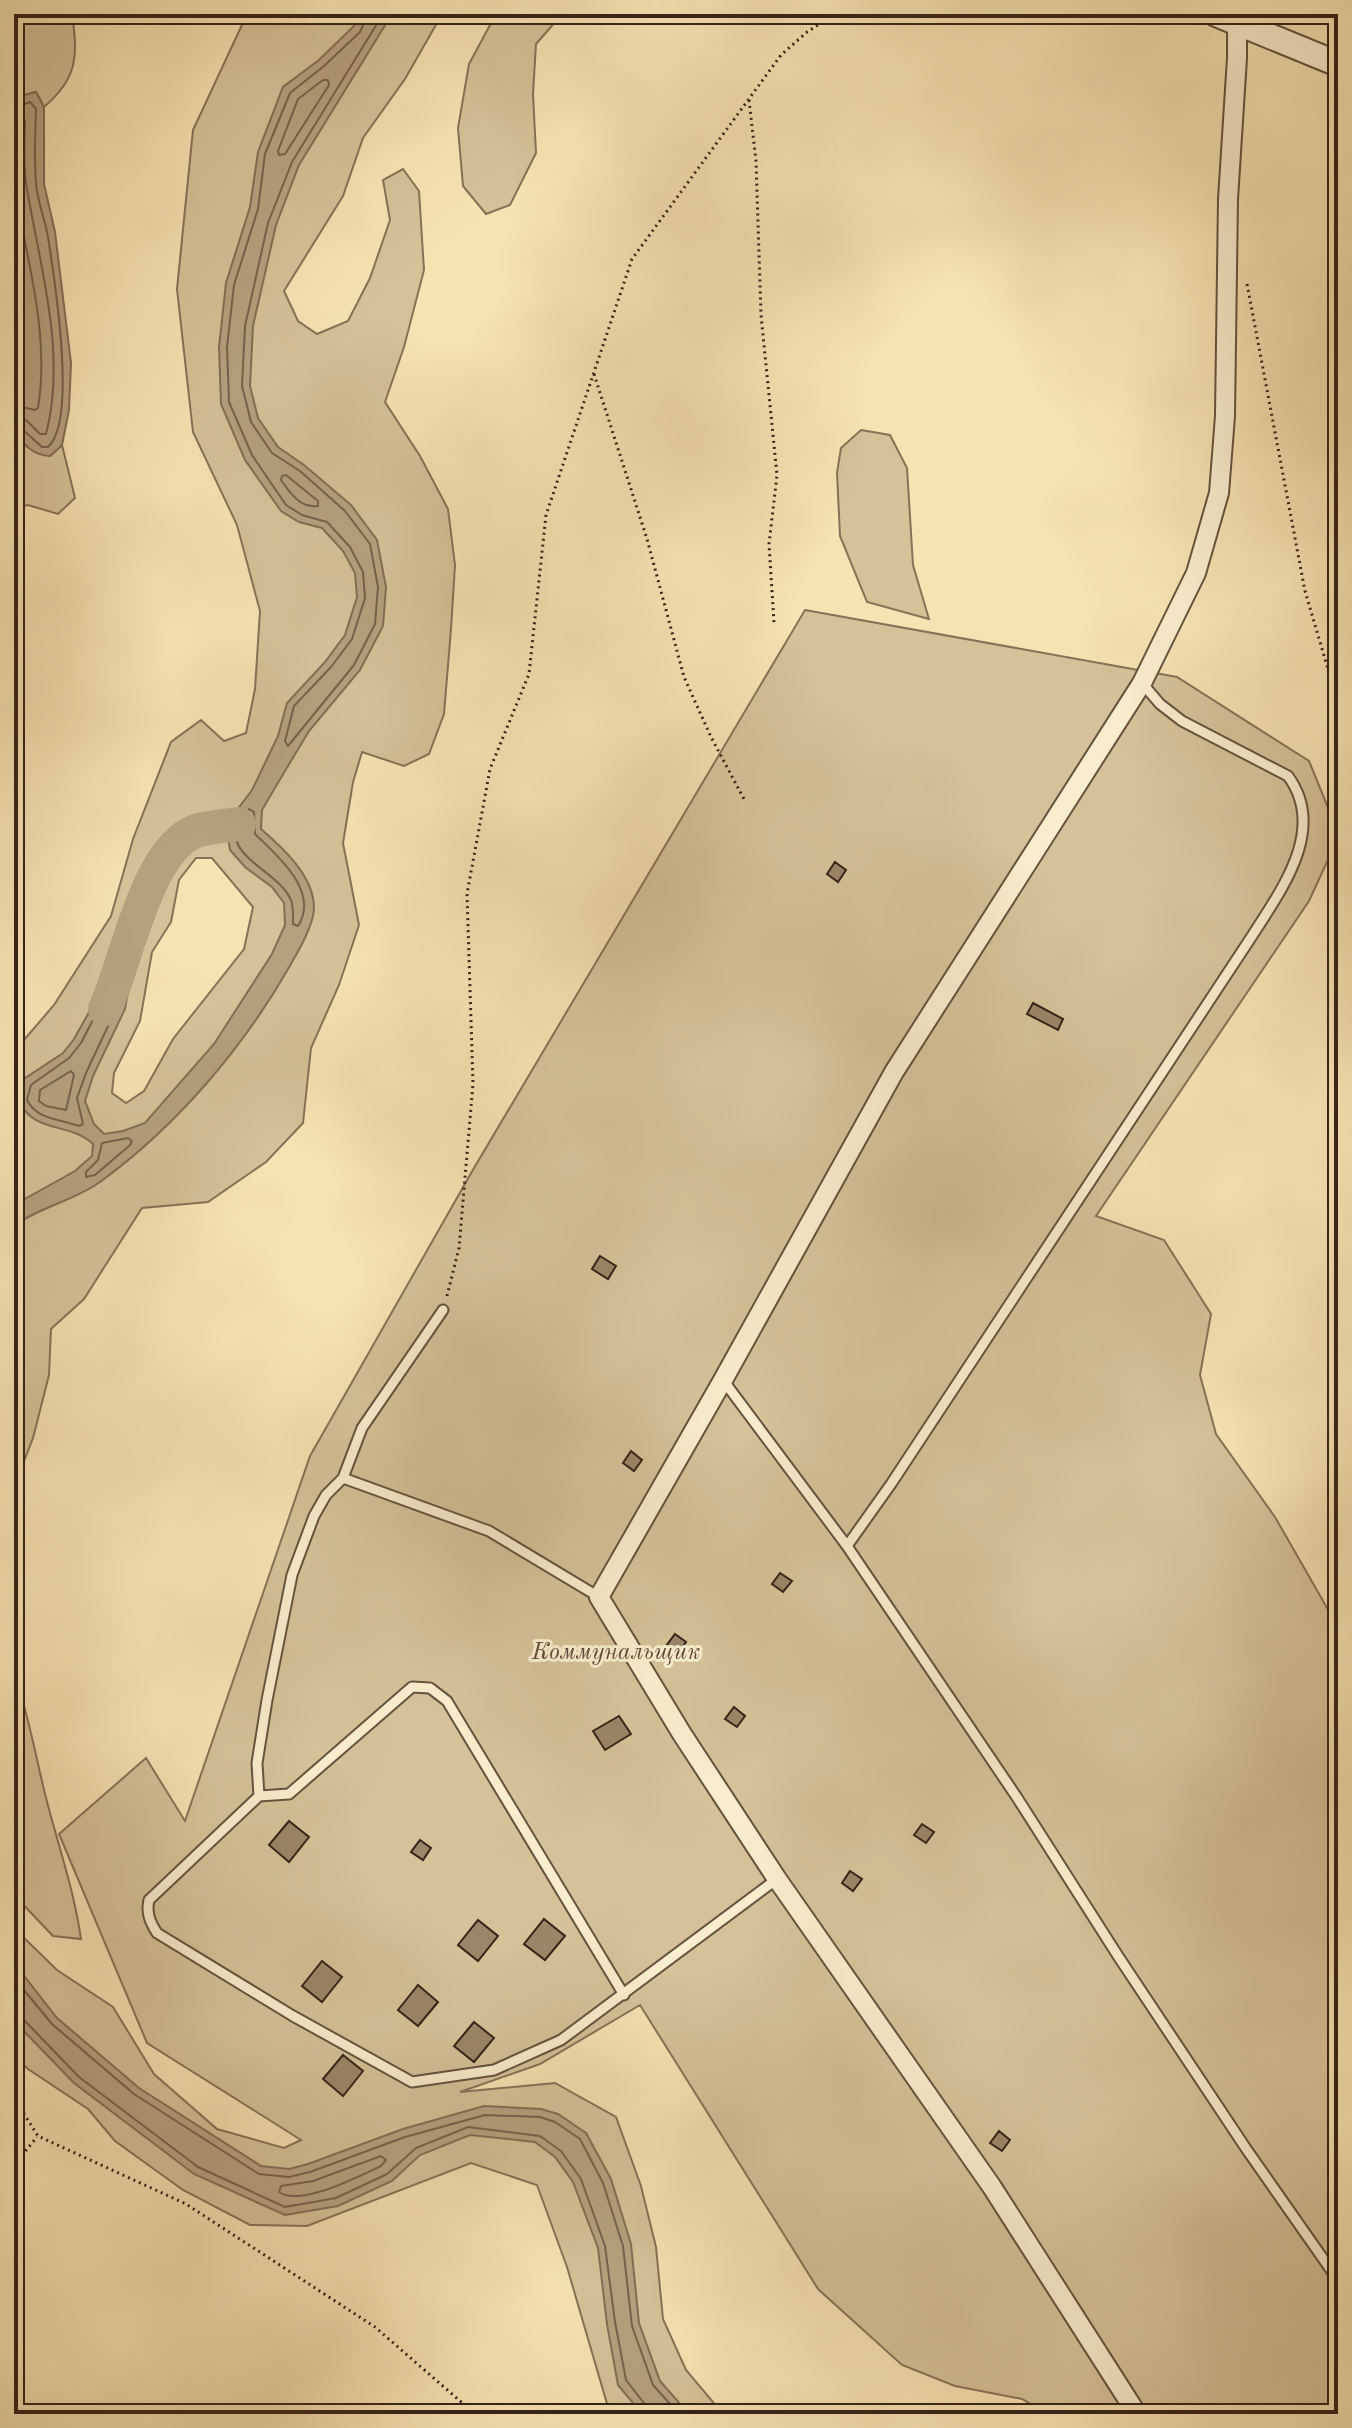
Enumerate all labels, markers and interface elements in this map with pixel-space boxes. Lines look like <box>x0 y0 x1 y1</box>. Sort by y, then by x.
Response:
park label: Коммунальщик <box>531 1641 700 1665</box>

